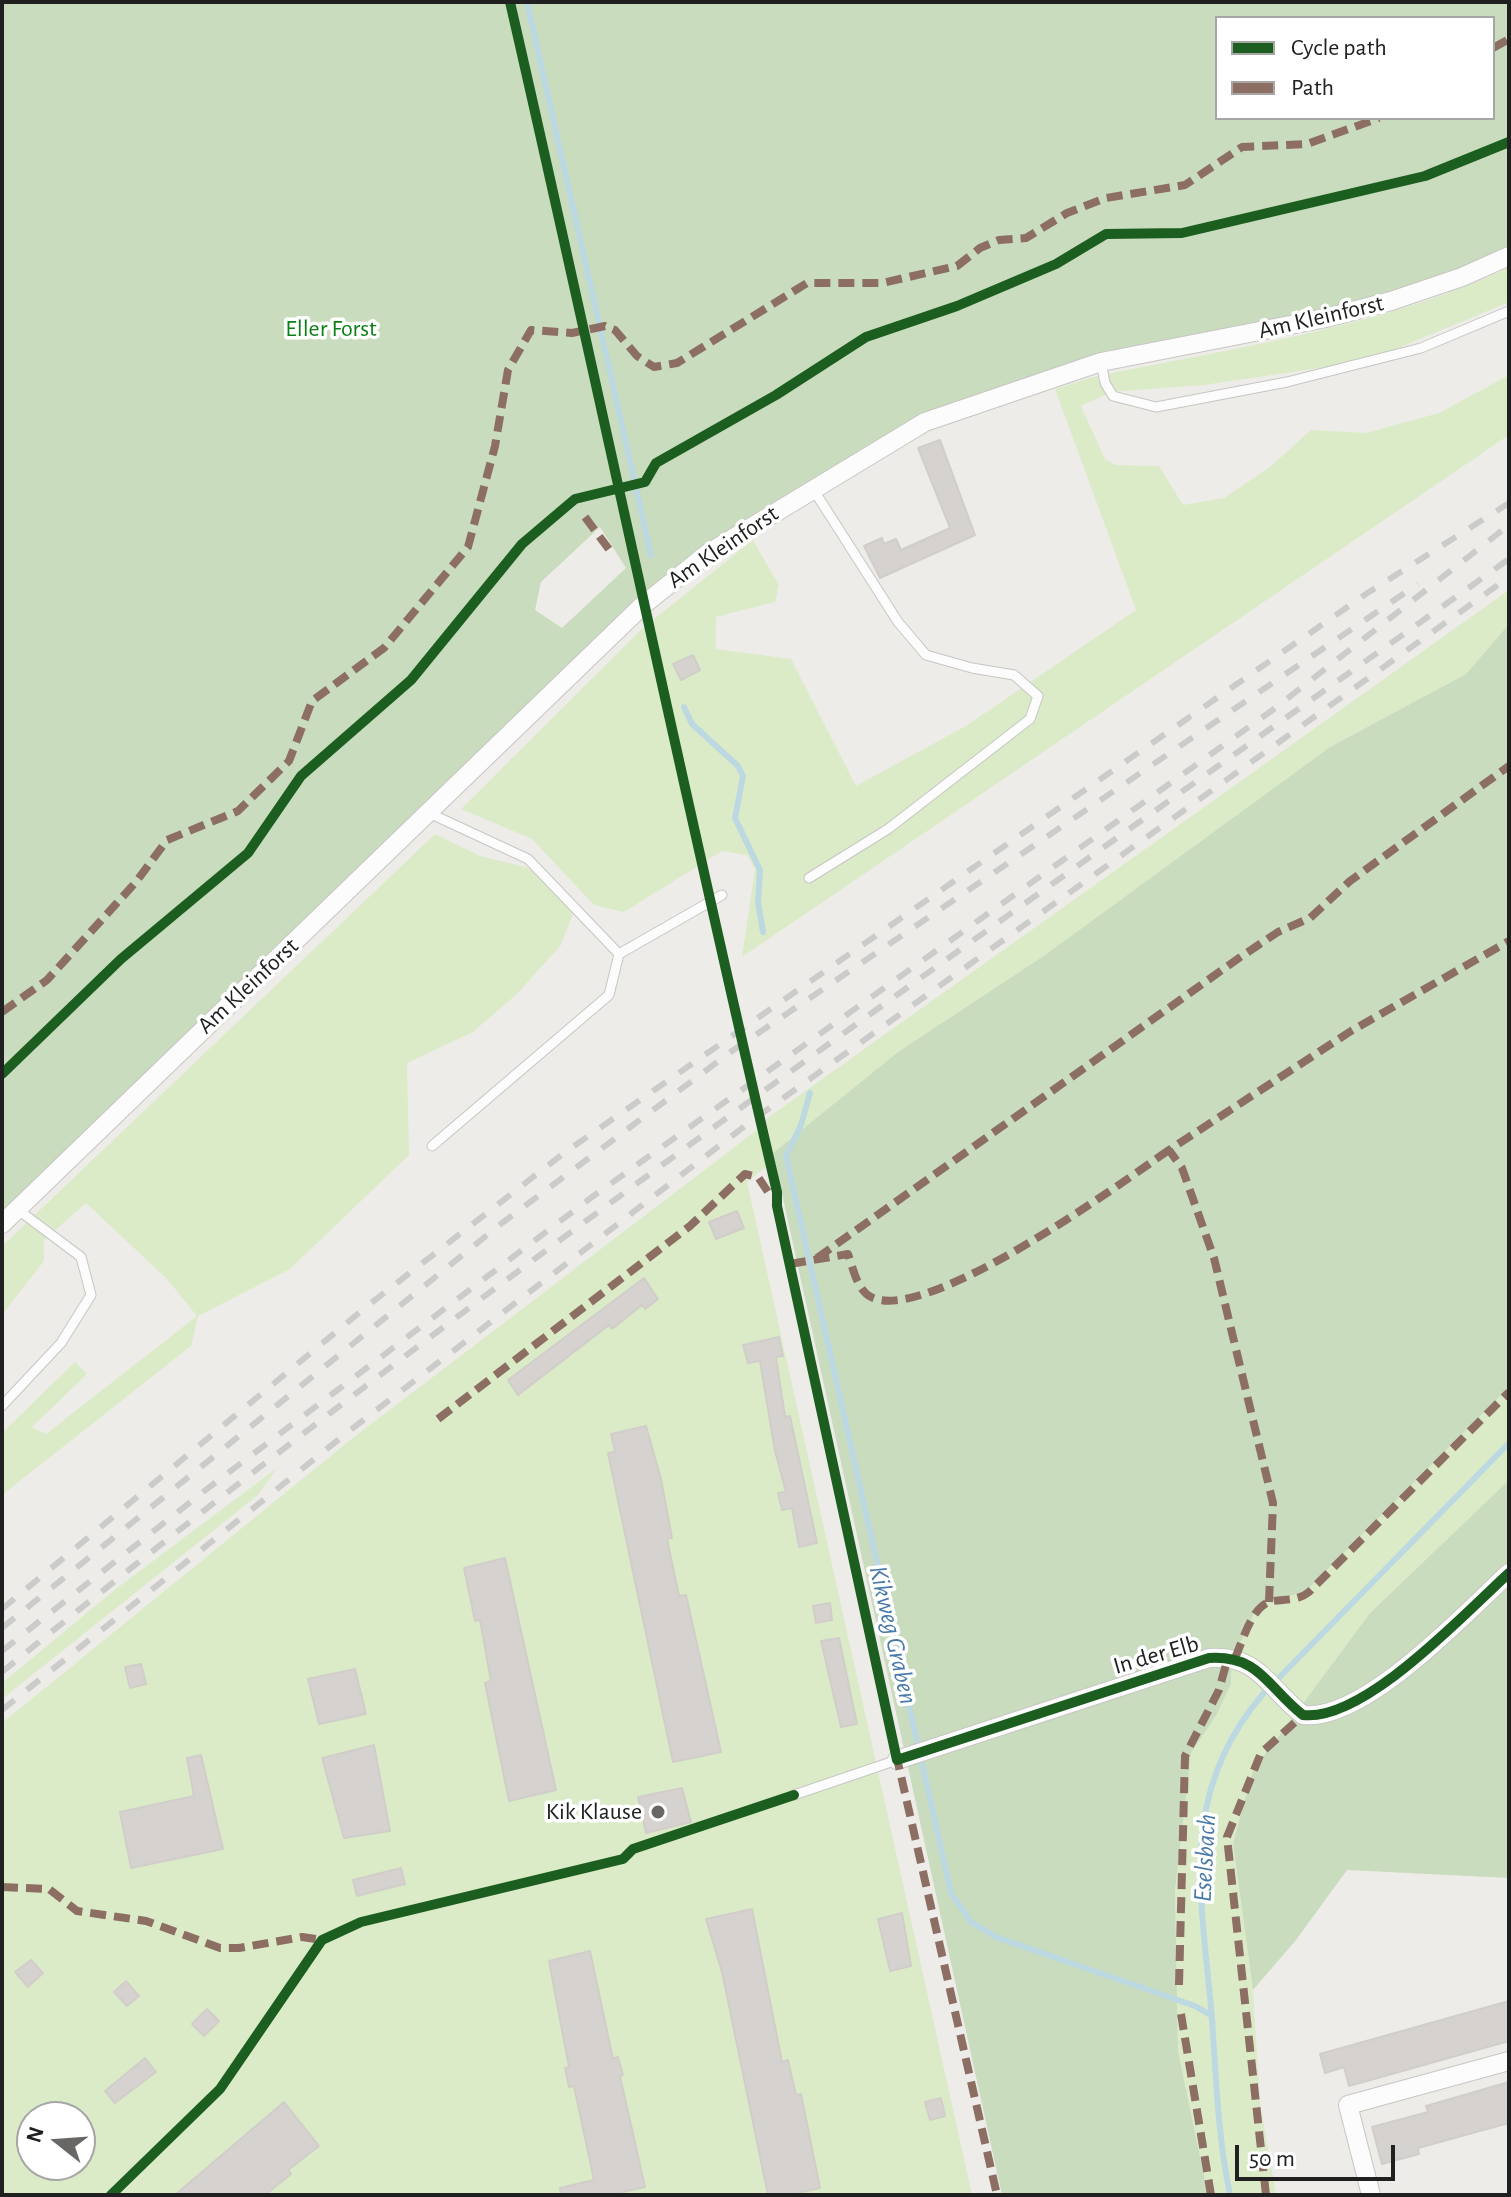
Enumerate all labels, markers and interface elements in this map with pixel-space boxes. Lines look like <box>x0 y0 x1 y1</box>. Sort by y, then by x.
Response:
legend <box>1215 16 1495 120</box>
text: Cycle path <box>1291 36 1387 60</box>
text: Path <box>1291 76 1334 100</box>
street label: Am Kleinforst <box>1256 289 1386 345</box>
park label: Eller Forst <box>285 315 377 343</box>
street label: Am Kleinforst <box>662 499 784 595</box>
street label: Am Kleinforst <box>192 932 304 1040</box>
water label: Kikweg Graben <box>862 1563 924 1707</box>
street label: In der Elb <box>1110 1629 1202 1681</box>
place label: Kik Klause <box>546 1798 642 1826</box>
marker: Kik Klause <box>649 1803 667 1821</box>
water label: Eselsbach <box>1187 1813 1223 1903</box>
north arrow <box>16 2101 96 2181</box>
text: N <box>22 2124 48 2145</box>
scale bar <box>1239 2129 1399 2179</box>
text: 50 m <box>1249 2147 1295 2171</box>

